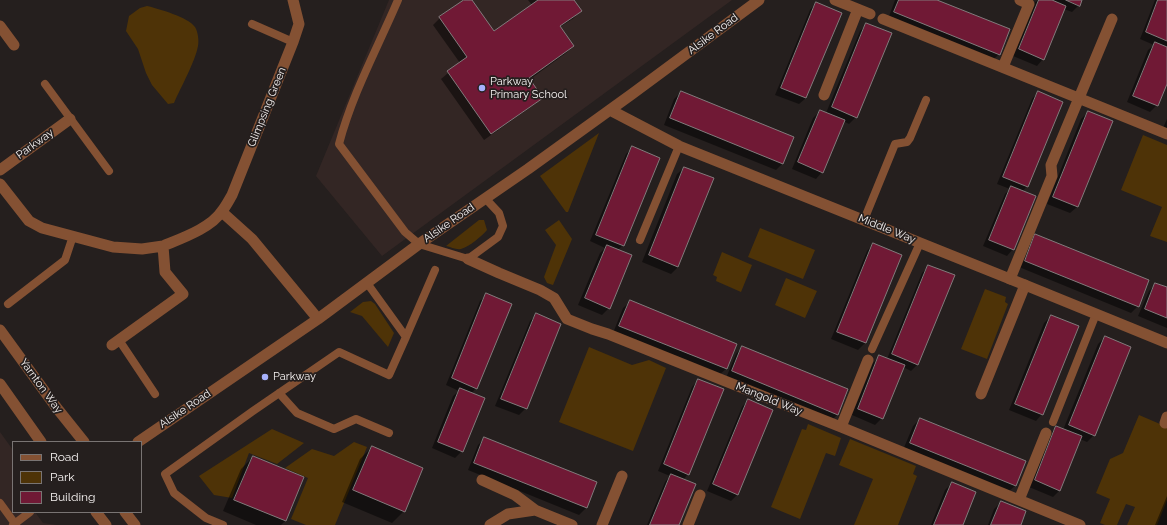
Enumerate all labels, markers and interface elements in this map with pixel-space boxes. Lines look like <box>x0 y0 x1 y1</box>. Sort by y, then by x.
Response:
street label: Alsike Road <box>685 11 741 57</box>
street label: Glimpsing Green <box>245 65 289 149</box>
place label: Parkway Primary School <box>490 75 567 101</box>
marker: Parkway Primary School <box>477 83 487 93</box>
street label: Parkway <box>14 126 56 162</box>
street label: Alsike Road <box>421 201 477 245</box>
street label: Middle Way <box>856 212 918 246</box>
street label: Yarnton Way <box>17 356 65 416</box>
place label: Parkway <box>273 370 316 384</box>
marker: Parkway <box>260 372 270 382</box>
street label: Mangold Way <box>734 380 804 418</box>
street label: Alsike Road <box>157 387 213 431</box>
legend <box>12 441 142 513</box>
text: Road <box>50 450 79 464</box>
text: Park <box>50 470 75 484</box>
text: Building <box>50 490 96 504</box>

